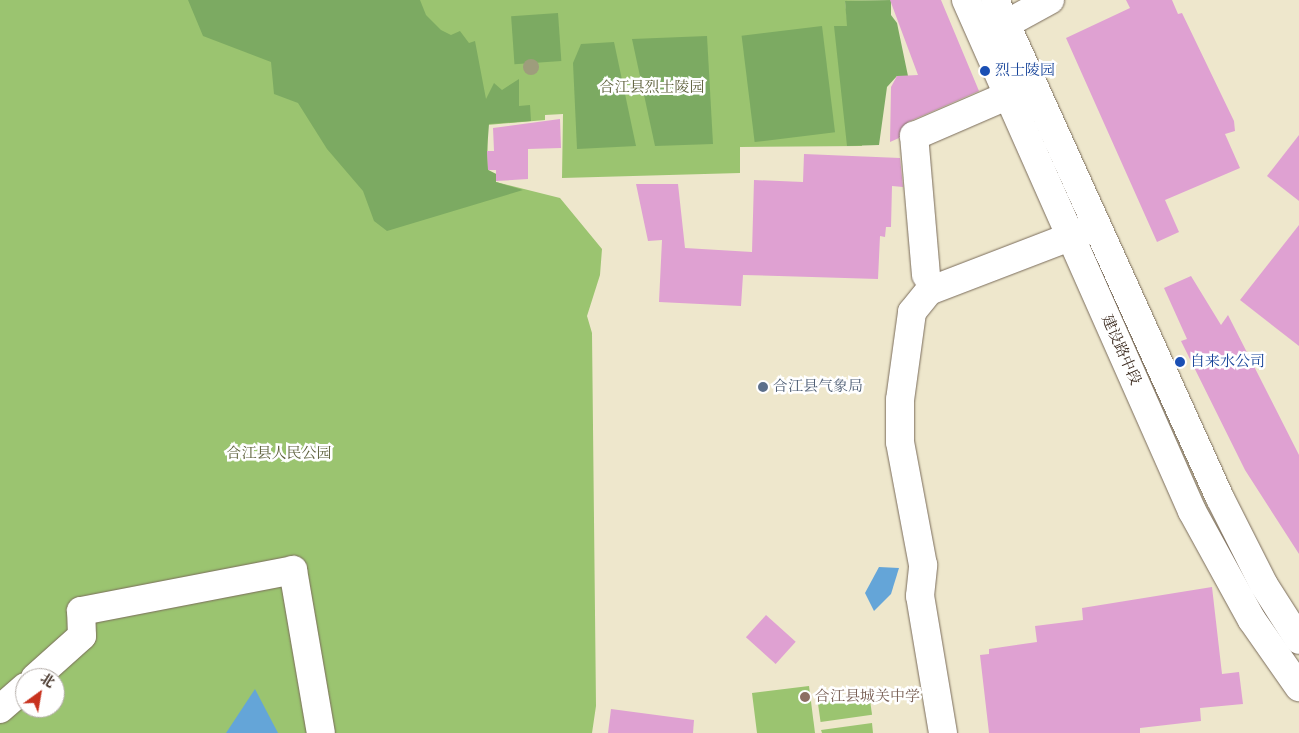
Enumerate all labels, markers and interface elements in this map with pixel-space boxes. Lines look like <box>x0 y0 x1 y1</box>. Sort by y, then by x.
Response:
place label: 烈士陵园 <box>995 62 1055 80</box>
marker: 烈士陵园 <box>979 65 991 77</box>
park label: 合江县烈士陵园 <box>600 79 704 97</box>
street label: 建设路中段 <box>1098 312 1144 388</box>
place label: 自来水公司 <box>1190 353 1265 371</box>
marker: 自来水公司 <box>1174 356 1186 368</box>
place label: 合江县气象局 <box>773 378 863 396</box>
marker: 合江县气象局 <box>757 381 769 393</box>
park label: 合江县人民公园 <box>227 445 331 463</box>
north arrow <box>15 668 65 718</box>
text: 北 <box>37 669 59 692</box>
place label: 合江县城关中学 <box>815 688 920 706</box>
marker: 合江县城关中学 <box>799 691 811 703</box>

